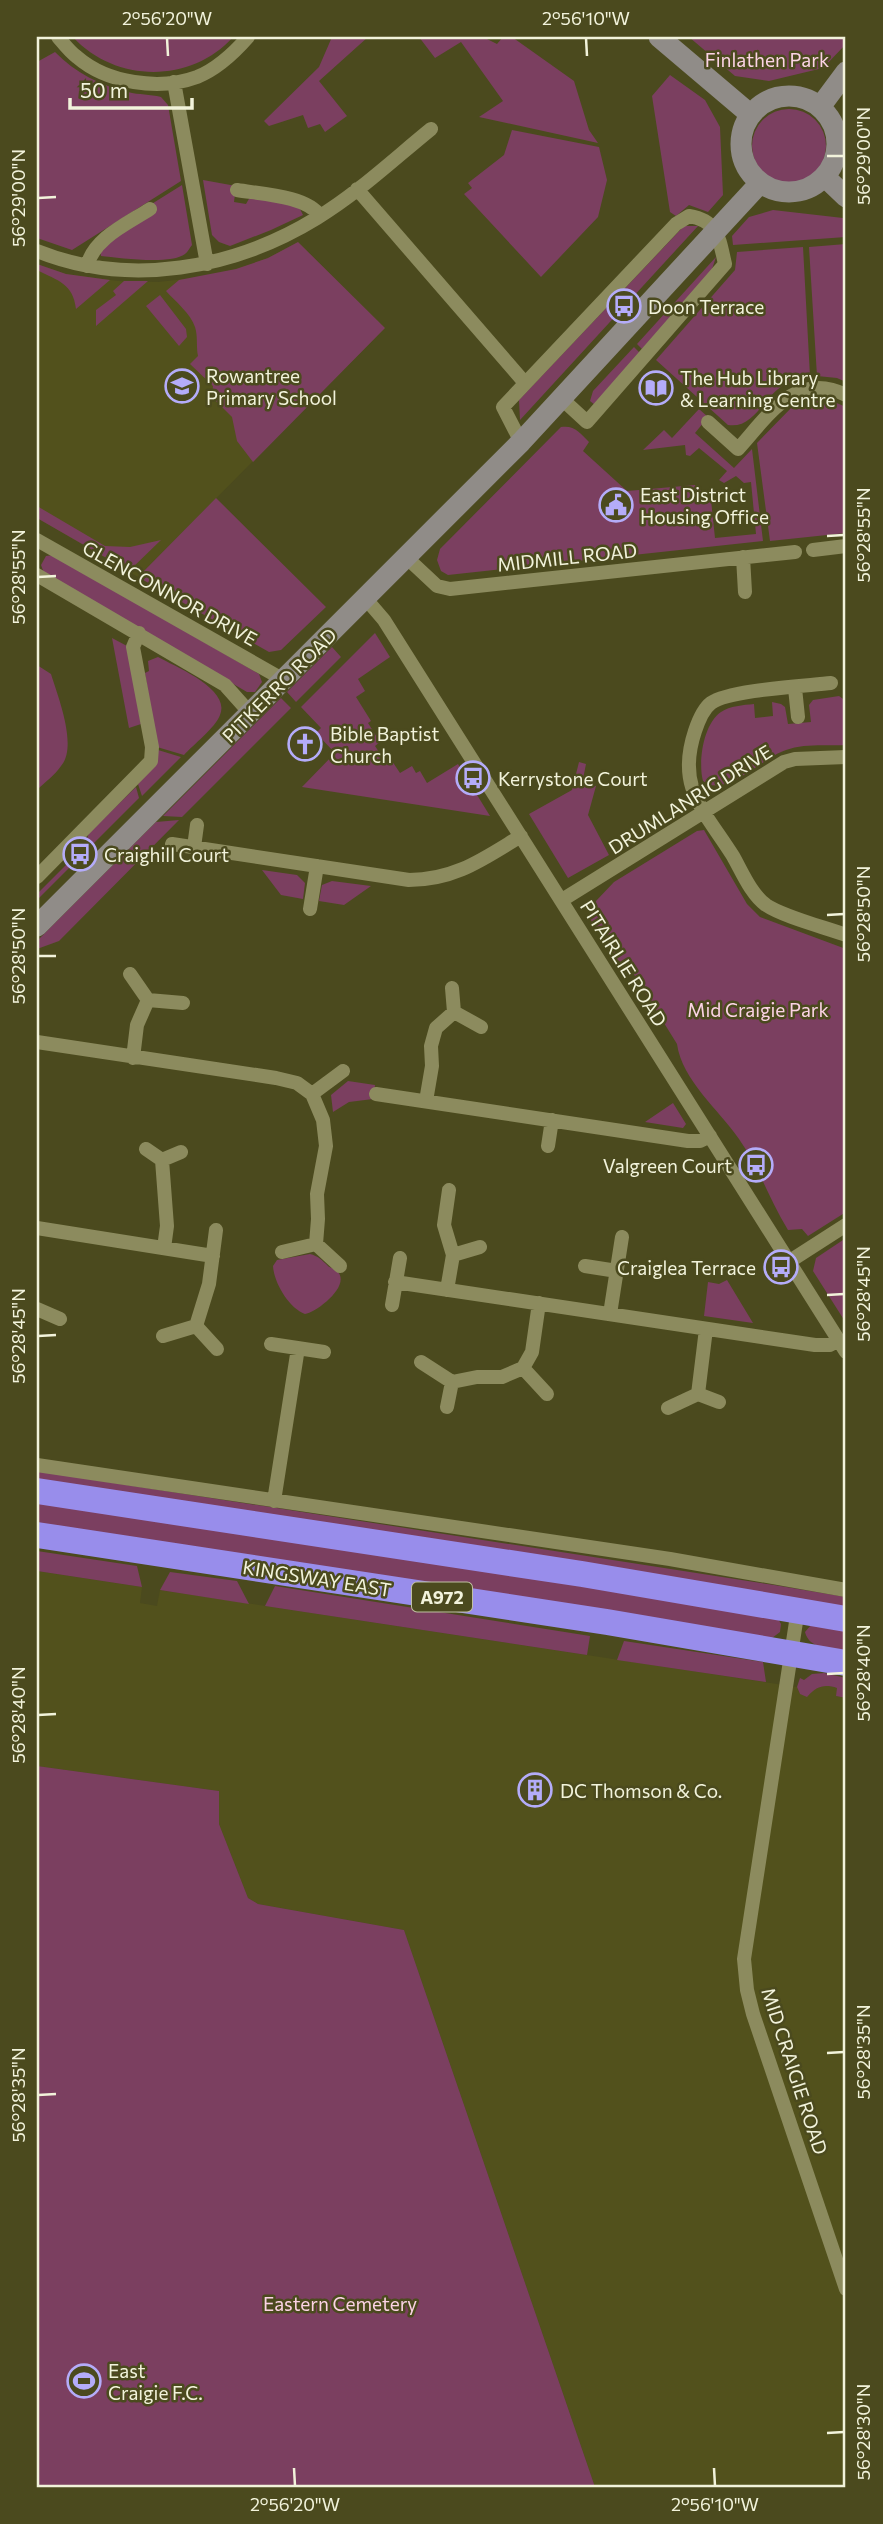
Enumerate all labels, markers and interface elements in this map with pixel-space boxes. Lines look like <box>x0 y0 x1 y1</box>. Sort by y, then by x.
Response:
text: 2°56'20"W <box>122 7 212 29</box>
text: 2°56'10"W <box>542 7 630 29</box>
park label: Finlathen Park <box>705 48 829 71</box>
scale bar <box>70 66 192 110</box>
text: 50 m <box>80 77 128 102</box>
text: 56°29'00"N <box>852 107 874 205</box>
text: 56°29'00"N <box>7 149 29 247</box>
bus stop icon: Doon Terrace <box>605 287 643 325</box>
place label: Doon Terrace <box>648 295 764 318</box>
place label: Rowantree Primary School <box>206 364 337 409</box>
place label: The Hub Library & Learning Centre <box>680 366 836 411</box>
school or university icon: Rowantree Primary School <box>163 367 201 405</box>
library icon: The Hub Library & Learning Centre <box>637 369 675 407</box>
place label: East District Housing Office <box>640 483 769 528</box>
public building icon: East District Housing Office <box>597 486 635 524</box>
text: 56°28'55"N <box>852 487 874 583</box>
text: 56°28'55"N <box>7 529 29 625</box>
street label: GLENCONNOR DRIVE <box>79 535 261 651</box>
street label: MIDMILL ROAD <box>496 538 638 576</box>
street label: PITKERRO ROAD <box>217 623 341 747</box>
place label: Bible Baptist Church <box>330 722 439 767</box>
church icon: Bible Baptist Church <box>286 725 324 763</box>
street label: DRUMLANRIG DRIVE <box>604 739 776 859</box>
bus stop icon: Kerrystone Court <box>454 759 492 797</box>
place label: Kerrystone Court <box>498 767 648 790</box>
bus stop icon: Craighill Court <box>61 835 99 873</box>
place label: Craighill Court <box>104 843 229 866</box>
text: 56°28'50"N <box>852 866 874 962</box>
street label: PITAIRLIE ROAD <box>576 896 672 1030</box>
text: 56°28'50"N <box>7 908 29 1004</box>
park label: Mid Craigie Park <box>687 998 829 1021</box>
bus stop icon: Valgreen Court <box>737 1146 775 1184</box>
place label: Valgreen Court <box>603 1154 732 1177</box>
text: 56°28'45"N <box>852 1246 874 1342</box>
bus stop icon: Craiglea Terrace <box>762 1248 800 1286</box>
place label: Craiglea Terrace <box>617 1256 756 1279</box>
text: 56°28'45"N <box>7 1288 29 1384</box>
street label: KINGSWAY EAST <box>241 1555 393 1601</box>
road number: A972 <box>412 1582 472 1612</box>
text: 56°28'40"N <box>852 1625 874 1722</box>
text: 56°28'40"N <box>7 1667 29 1764</box>
building icon: DC Thomson & Co. <box>516 1771 554 1809</box>
place label: DC Thomson & Co. <box>560 1779 722 1802</box>
street label: MID CRAIGIE ROAD <box>757 1985 833 2157</box>
text: 56°28'35"N <box>852 2004 874 2100</box>
text: 56°28'35"N <box>7 2047 29 2143</box>
park label: Eastern Cemetery <box>263 2292 417 2315</box>
place label: East Craigie F.C. <box>108 2359 203 2404</box>
sports icon: East Craigie F.C. <box>65 2362 103 2400</box>
text: 56°28'30"N <box>852 2384 874 2480</box>
text: 2°56'20"W <box>250 2493 340 2515</box>
text: 2°56'10"W <box>671 2493 759 2515</box>

